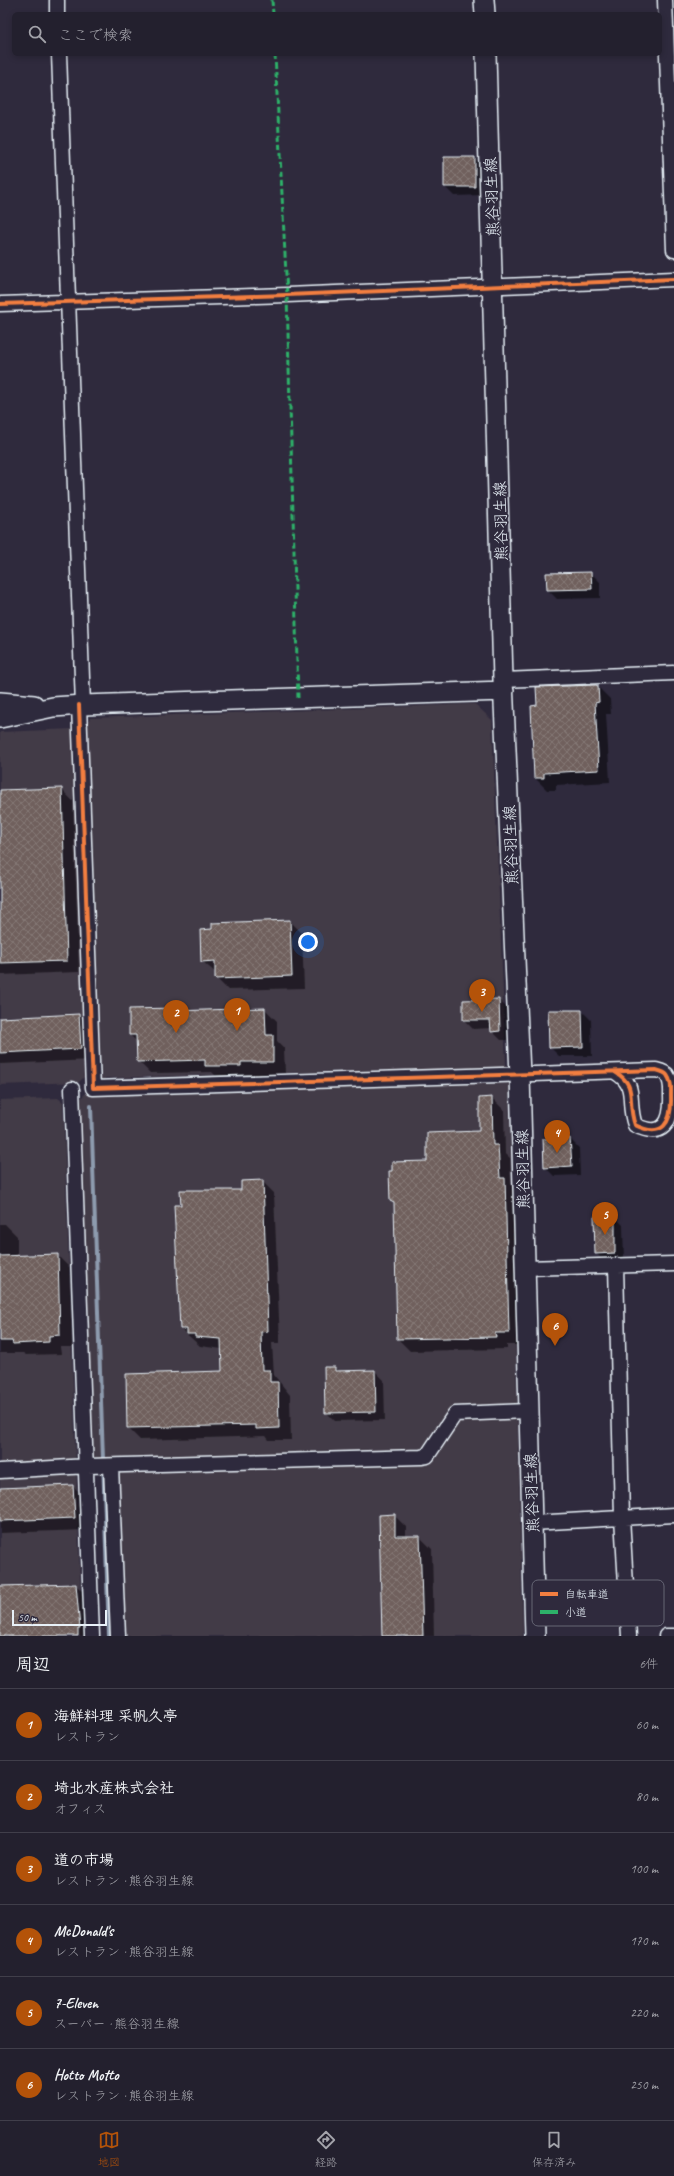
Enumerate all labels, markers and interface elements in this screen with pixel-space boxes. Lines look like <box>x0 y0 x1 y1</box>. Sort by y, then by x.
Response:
search box <box>12 12 662 56</box>
icon: search <box>26 23 48 45</box>
text: ここで検索 <box>58 26 133 45</box>
street label: 熊谷羽生線 <box>481 157 503 237</box>
street label: 熊谷羽生線 <box>490 481 512 561</box>
street label: 熊谷羽生線 <box>500 805 522 885</box>
your location <box>298 932 318 952</box>
pin: 3 <box>469 979 495 1012</box>
pin: 1 <box>224 998 250 1031</box>
pin: 2 <box>163 1000 189 1033</box>
pin: 4 <box>544 1120 570 1153</box>
street label: 熊谷羽生線 <box>512 1129 534 1209</box>
pin: 5 <box>592 1202 618 1235</box>
pin: 6 <box>542 1313 568 1346</box>
street label: 熊谷羽生線 <box>521 1453 543 1533</box>
legend <box>532 1580 664 1626</box>
text: 自転車道 <box>565 1587 609 1601</box>
text: 小道 <box>565 1605 587 1619</box>
scale bar <box>12 1608 107 1627</box>
text: 50 m <box>18 1610 37 1624</box>
text: 周辺 <box>16 1654 50 1675</box>
text: 6件 <box>639 1656 658 1672</box>
text: 海鮮料理 采帆久亭 <box>54 1707 178 1726</box>
text: 1 <box>26 1717 32 1733</box>
text: 60 m <box>636 1717 658 1733</box>
text: レストラン <box>54 1729 120 1745</box>
text: 埼北水産株式会社 <box>54 1779 174 1798</box>
text: 2 <box>26 1789 32 1805</box>
text: 80 m <box>636 1789 658 1805</box>
text: オフィス <box>54 1801 106 1817</box>
text: 道の市場 <box>54 1851 114 1870</box>
text: 3 <box>26 1861 32 1877</box>
text: 100 m <box>630 1861 658 1877</box>
text: レストラン · 熊谷羽生線 <box>54 1873 194 1889</box>
text: McDonald's <box>54 1922 113 1941</box>
text: 4 <box>26 1933 32 1949</box>
text: 170 m <box>630 1933 658 1949</box>
text: レストラン · 熊谷羽生線 <box>54 1944 194 1960</box>
text: 7-Eleven <box>54 1994 98 2013</box>
text: 5 <box>26 2005 32 2021</box>
text: 220 m <box>630 2005 658 2021</box>
text: スーパー · 熊谷羽生線 <box>54 2016 179 2032</box>
text: Hotto Motto <box>54 2066 119 2085</box>
text: 6 <box>26 2077 32 2093</box>
text: 250 m <box>630 2077 658 2093</box>
text: レストラン · 熊谷羽生線 <box>54 2088 194 2104</box>
tab: 地図 <box>98 2129 120 2169</box>
tab: 経路 <box>315 2129 337 2169</box>
tab: 保存済み <box>532 2129 576 2169</box>

